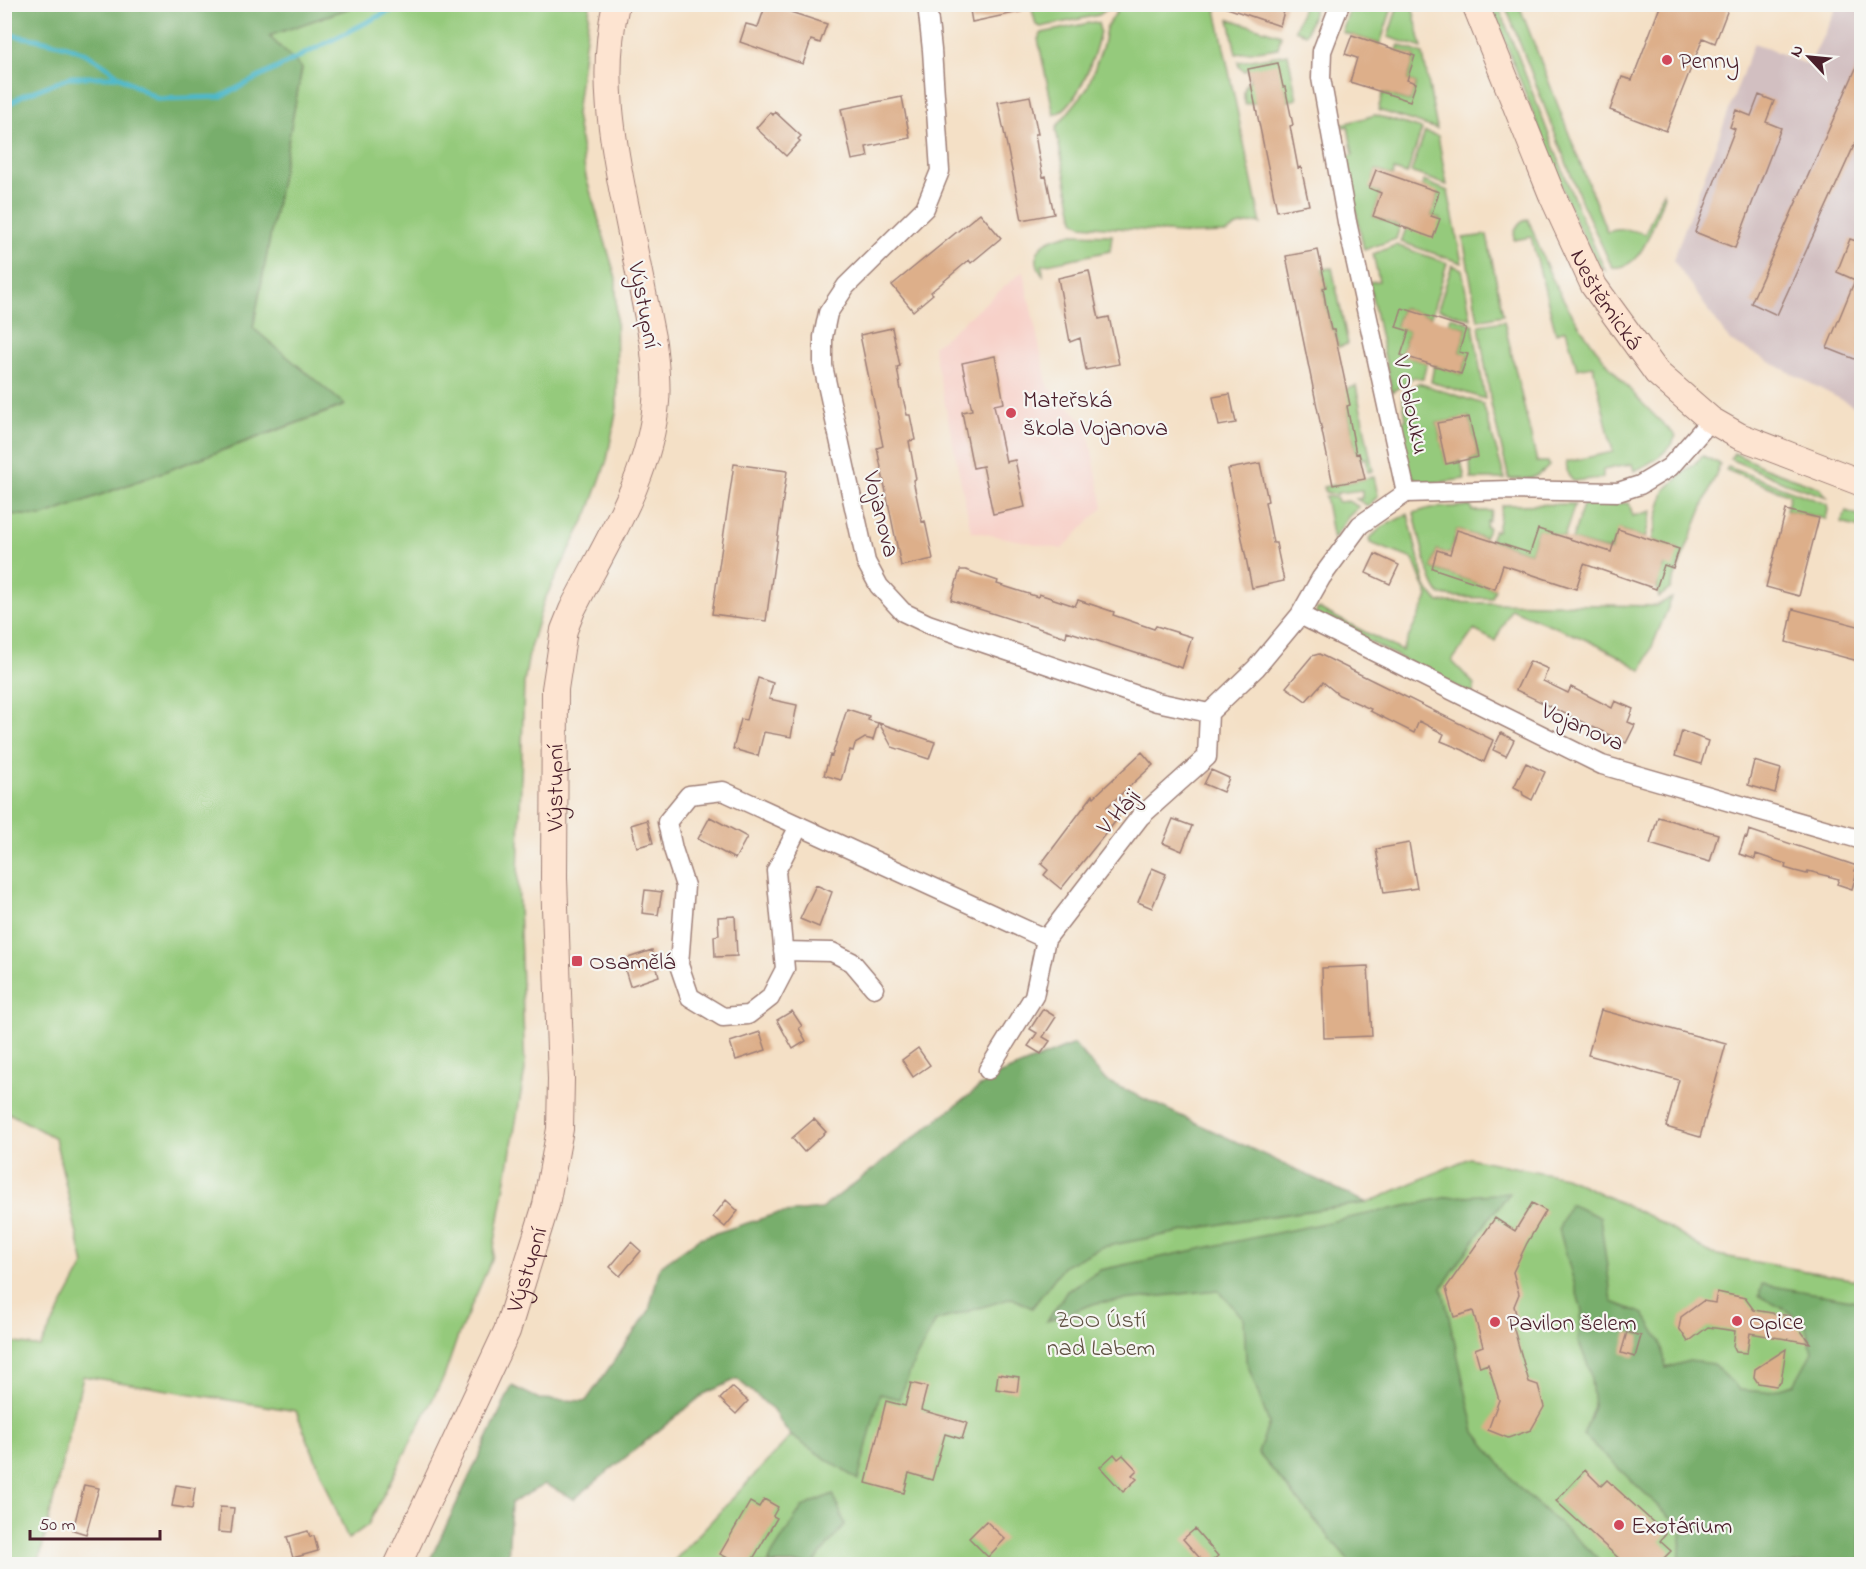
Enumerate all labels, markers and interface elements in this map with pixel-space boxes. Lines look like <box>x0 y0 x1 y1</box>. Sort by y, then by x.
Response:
north arrow <box>1779 27 1839 87</box>
text: N <box>1784 41 1811 61</box>
place label: Penny <box>1679 45 1739 81</box>
marker: Penny <box>1660 53 1674 67</box>
street label: Neštěmická <box>1559 244 1650 358</box>
street label: Výstupní <box>616 258 668 352</box>
street label: V Oblouku <box>1382 352 1437 458</box>
place label: Mateřská škola Vojanova <box>1023 384 1168 447</box>
marker: Mateřská škola Vojanova <box>1004 406 1018 420</box>
street label: Vojanova <box>852 467 907 561</box>
street label: Vojanova <box>1534 694 1629 762</box>
street label: Výstupní <box>539 744 575 833</box>
street label: V Háji <box>1089 781 1150 845</box>
place label: Osamělá <box>589 946 676 981</box>
marker: Osamělá <box>570 954 584 968</box>
street label: Výstupní <box>499 1223 558 1318</box>
park label: ZOO Ústí nad Labem <box>1047 1304 1155 1367</box>
place label: Opice <box>1749 1306 1804 1341</box>
place label: Pavilon šelem <box>1507 1307 1637 1342</box>
marker: Opice <box>1730 1314 1744 1328</box>
marker: Pavilon šelem <box>1488 1315 1502 1329</box>
scale bar <box>30 1503 160 1541</box>
place label: Exotárium <box>1631 1510 1732 1545</box>
text: 50 m <box>39 1513 76 1539</box>
marker: Exotárium <box>1612 1518 1626 1532</box>

